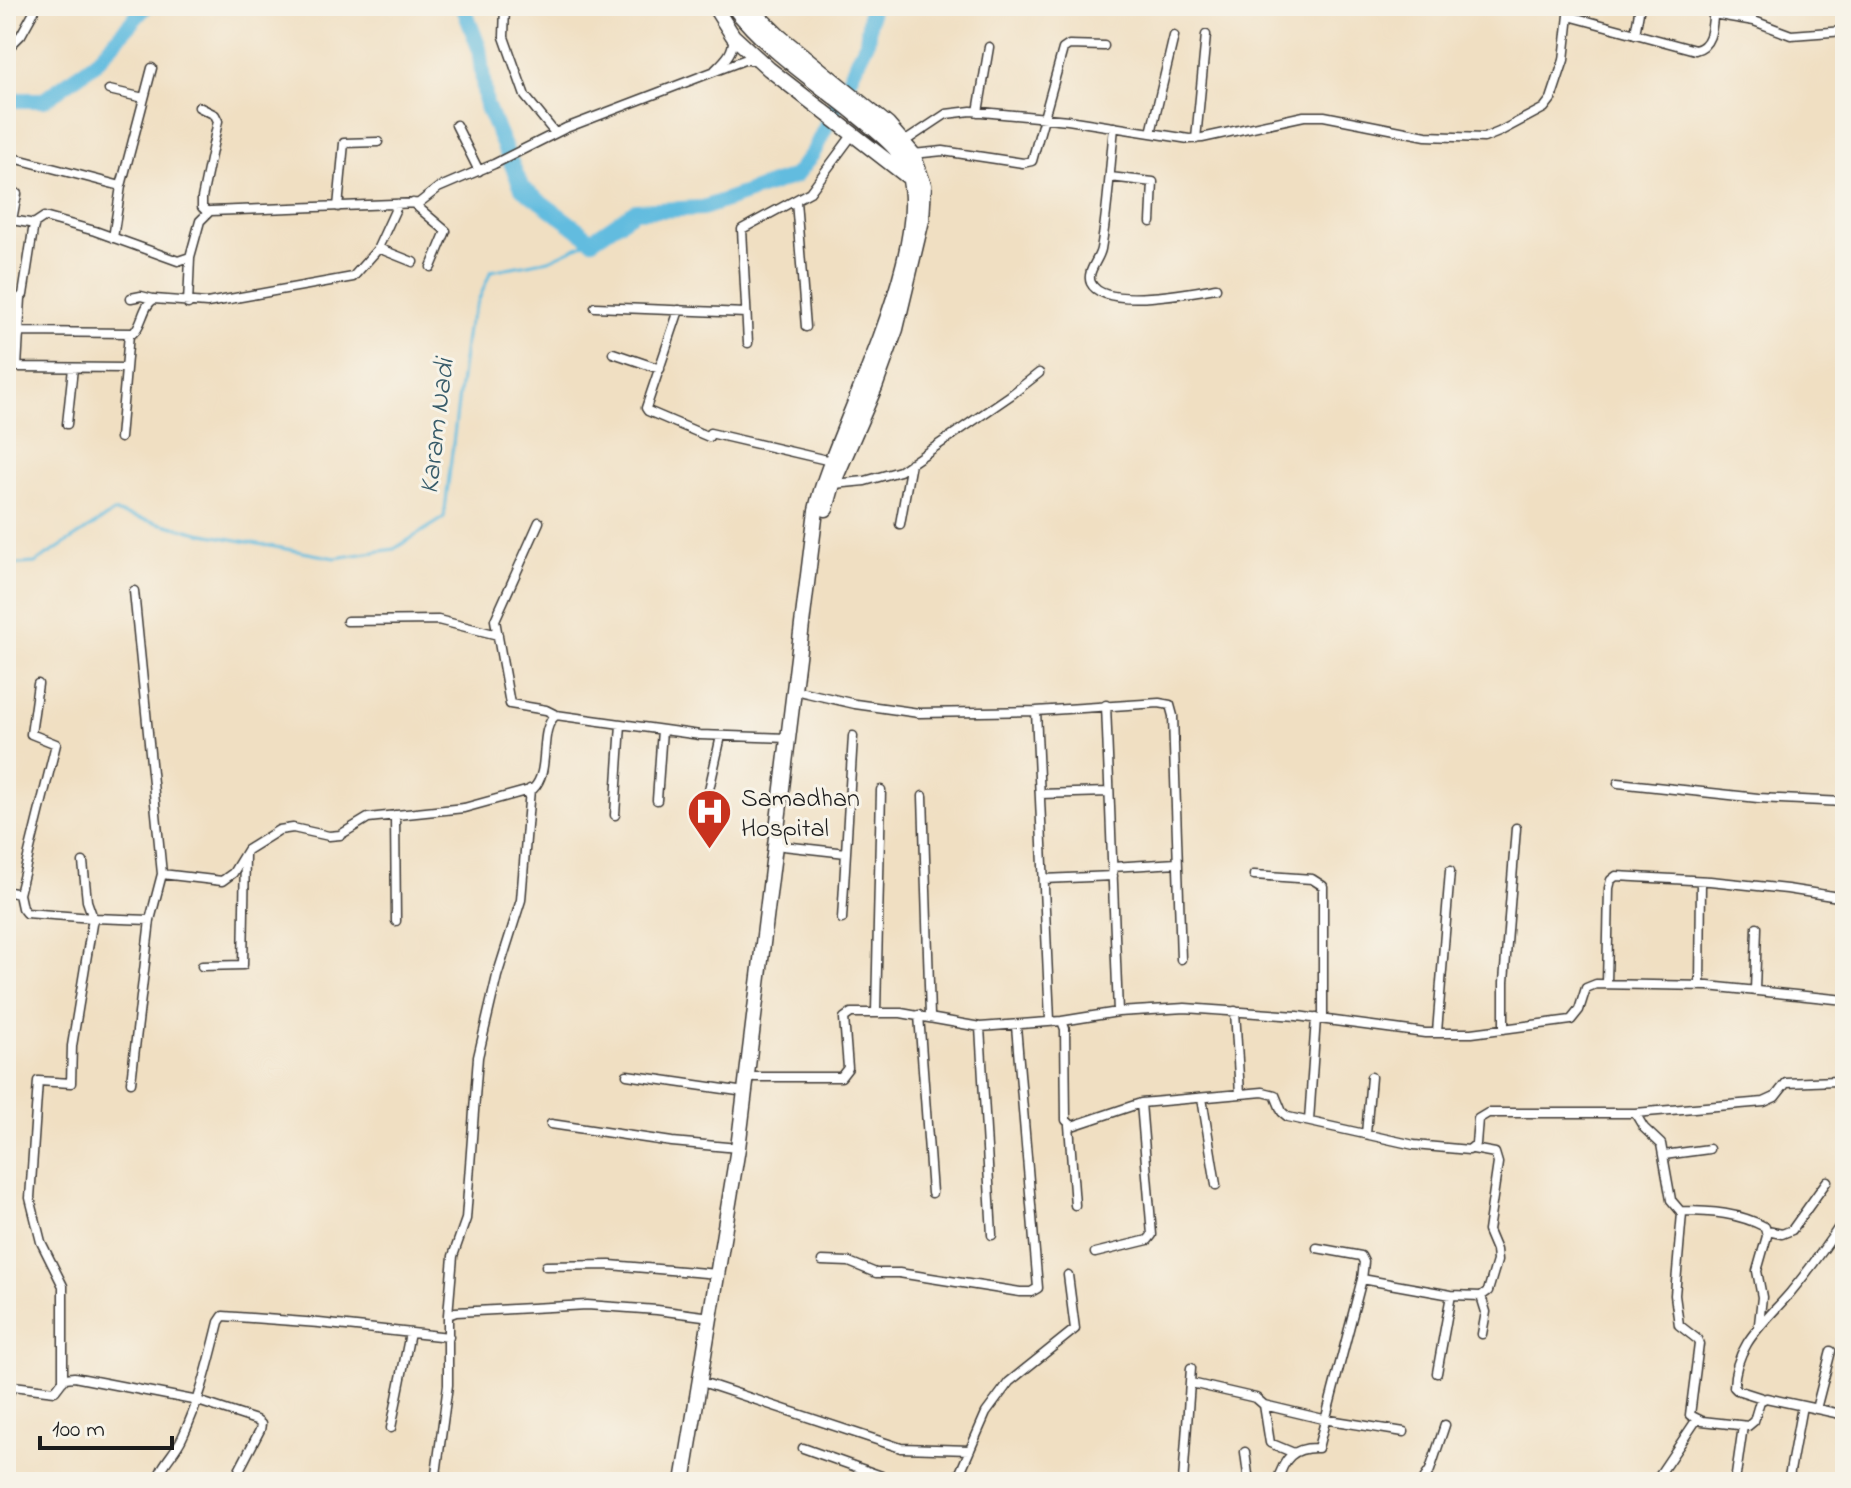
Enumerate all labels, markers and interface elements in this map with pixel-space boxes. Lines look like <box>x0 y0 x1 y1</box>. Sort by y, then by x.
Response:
water label: Karam Nadi <box>410 353 467 496</box>
place label: Samadhan Hospital <box>741 781 860 849</box>
hospital icon: Samadhan Hospital <box>686 788 734 851</box>
scale bar <box>40 1400 172 1450</box>
text: 100 m <box>52 1413 105 1448</box>

